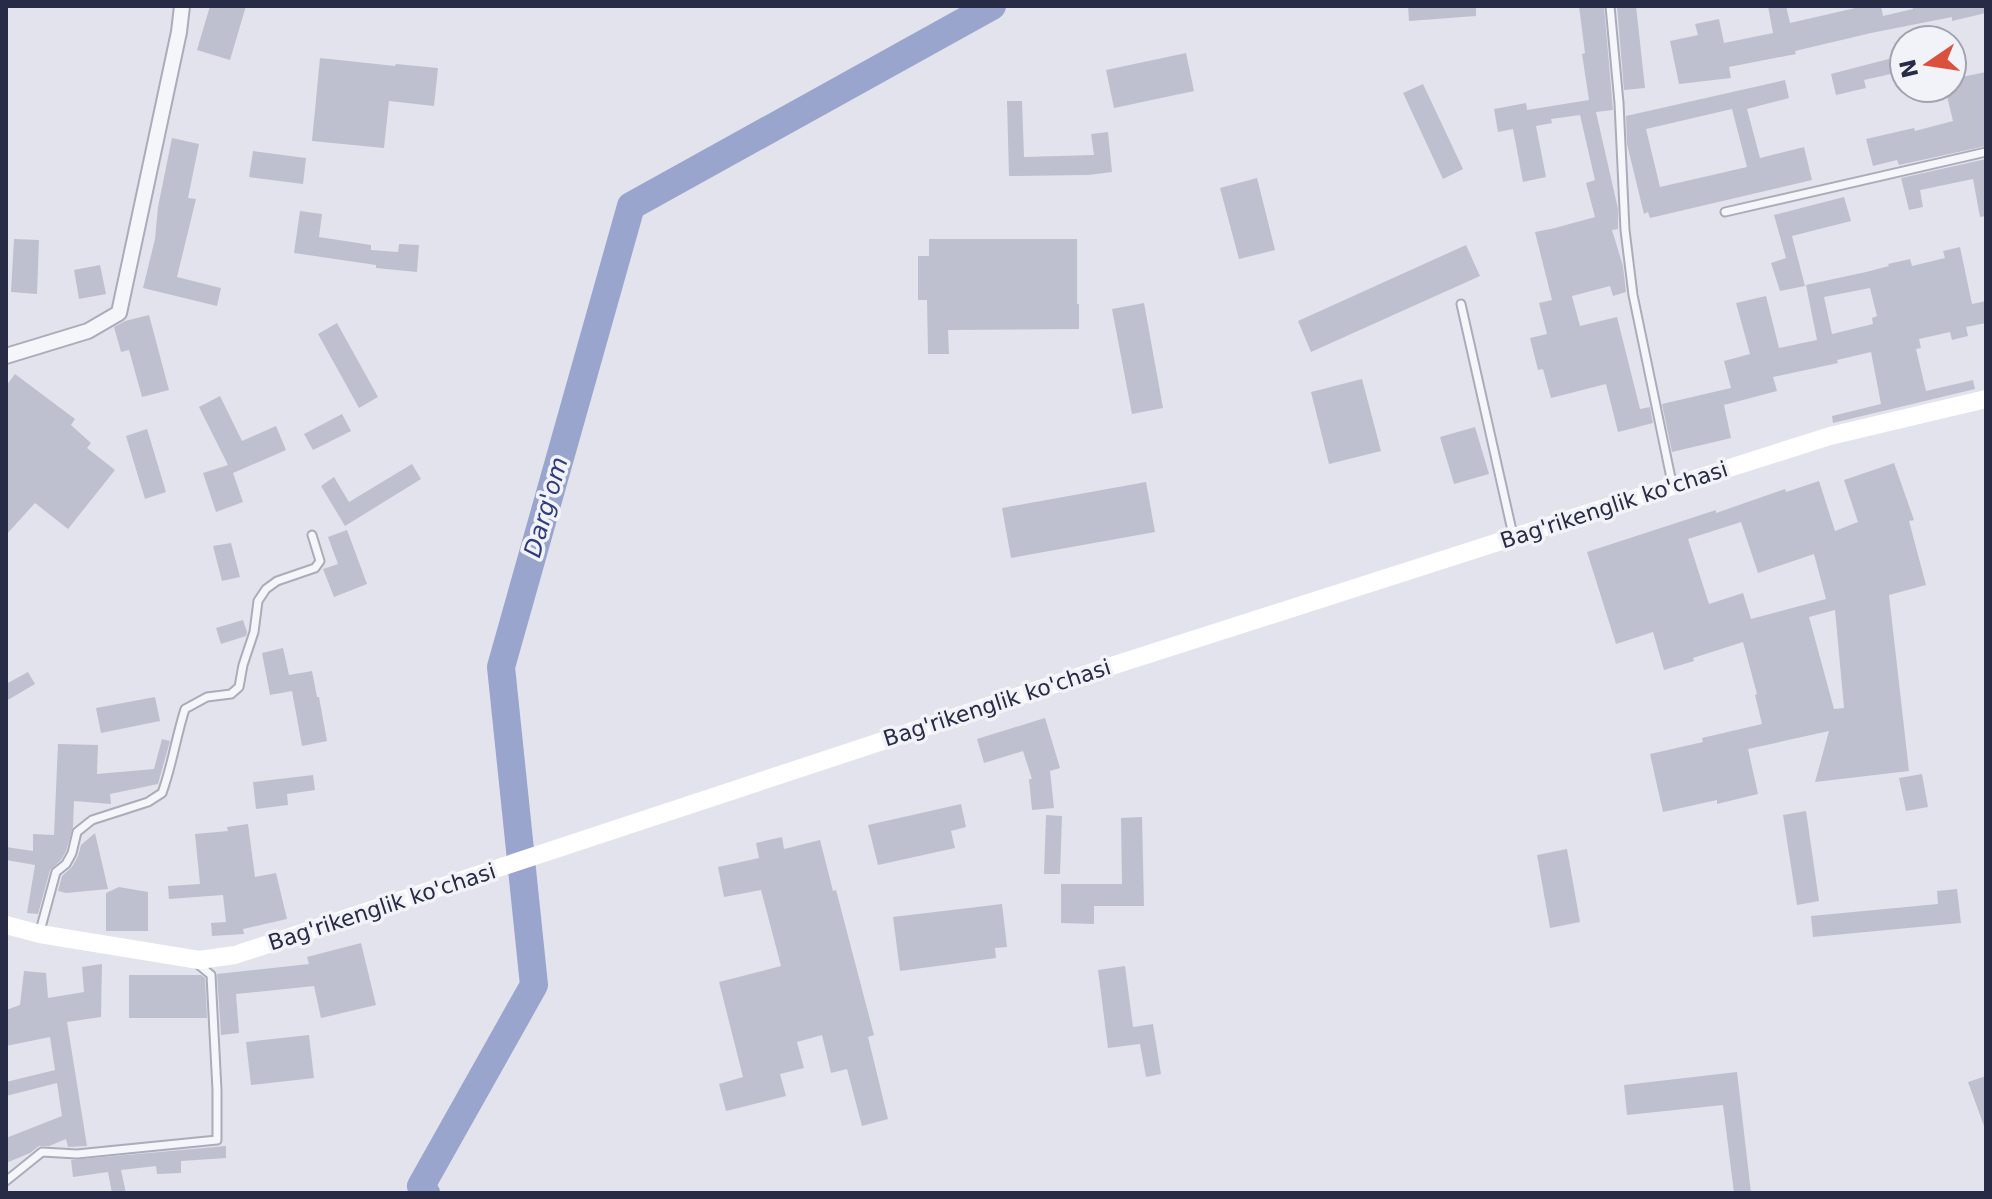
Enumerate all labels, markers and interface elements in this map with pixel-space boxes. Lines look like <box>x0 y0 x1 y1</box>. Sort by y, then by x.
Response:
north arrow <box>1888 24 1968 104</box>
text: N <box>1895 57 1923 80</box>
water label: Darg'om <box>518 454 574 560</box>
street label: Bag'rikenglik ko'chasi <box>1497 456 1731 554</box>
street label: Bag'rikenglik ko'chasi <box>880 654 1114 752</box>
street label: Bag'rikenglik ko'chasi <box>265 858 499 956</box>

